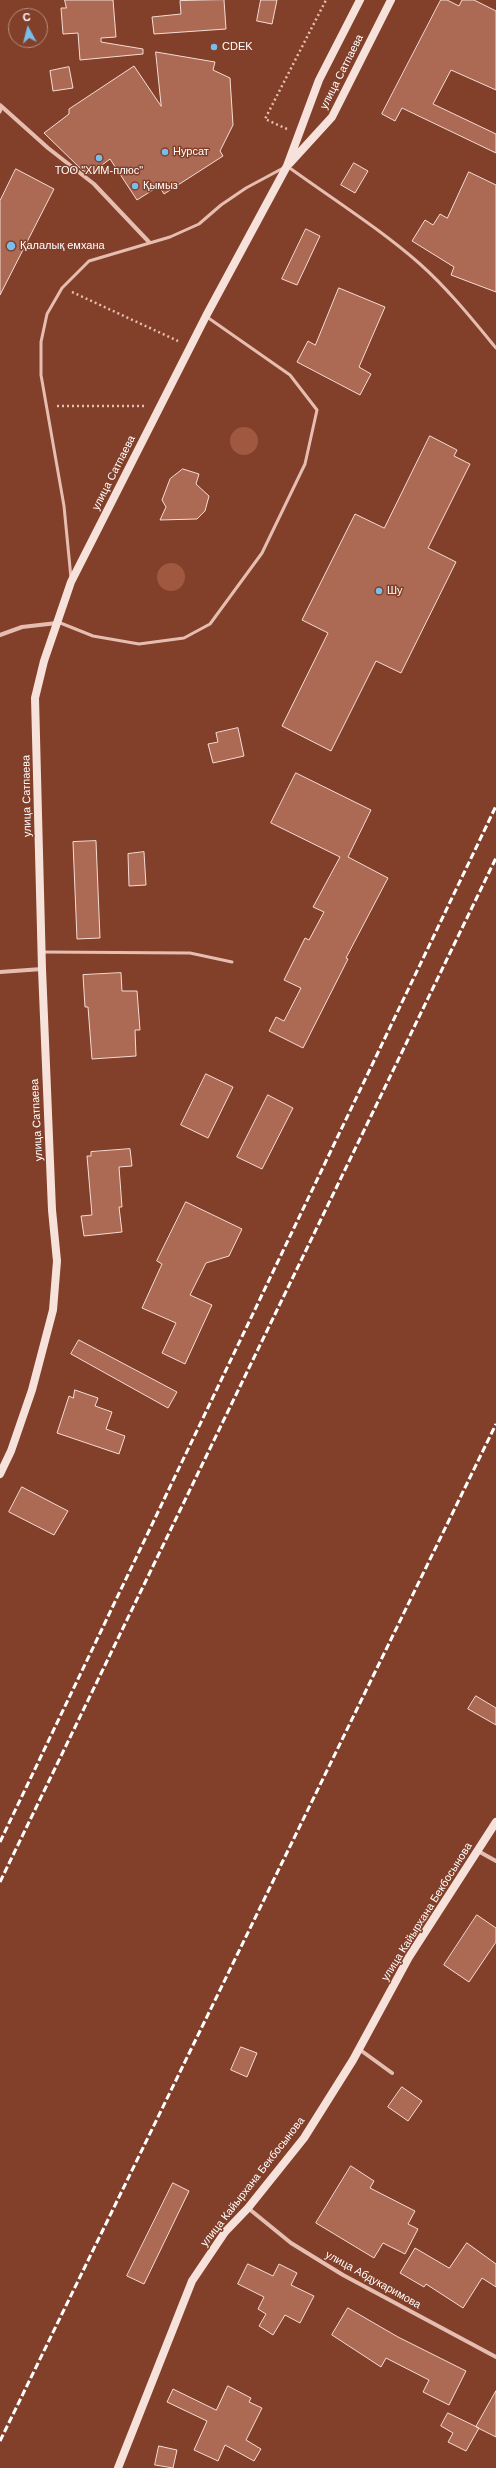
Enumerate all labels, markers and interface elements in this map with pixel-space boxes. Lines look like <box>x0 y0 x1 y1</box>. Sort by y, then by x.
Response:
north arrow <box>8 8 48 48</box>
text: С <box>22 11 31 24</box>
street label: улица Сатпаева <box>317 32 367 112</box>
place label: CDEK <box>222 40 253 54</box>
marker: CDEK <box>209 42 219 52</box>
place label: Нурсат <box>173 145 209 159</box>
marker: Нурсат <box>160 147 170 157</box>
marker: ТОО "ХИМ-плюс" <box>94 153 104 163</box>
place label: ТОО "ХИМ-плюс" <box>55 164 143 178</box>
place label: Қымыз <box>143 179 178 193</box>
marker: Қымыз <box>130 181 140 191</box>
place label: Қалалық емхана <box>20 239 105 253</box>
marker: Қалалық емхана <box>5 240 17 252</box>
street label: улица Сатпаева <box>89 433 139 513</box>
place label: Шу <box>387 584 403 598</box>
marker: Шу <box>374 586 384 596</box>
street label: улица Сатпаева <box>20 755 34 837</box>
street label: улица Сатпаева <box>28 1079 46 1161</box>
street label: улица Кайырхана Бекбосынова <box>379 1840 475 1984</box>
street label: улица Кайырхана Бекбосынова <box>198 2115 308 2249</box>
street label: улица Абдукаримова <box>323 2248 423 2312</box>

